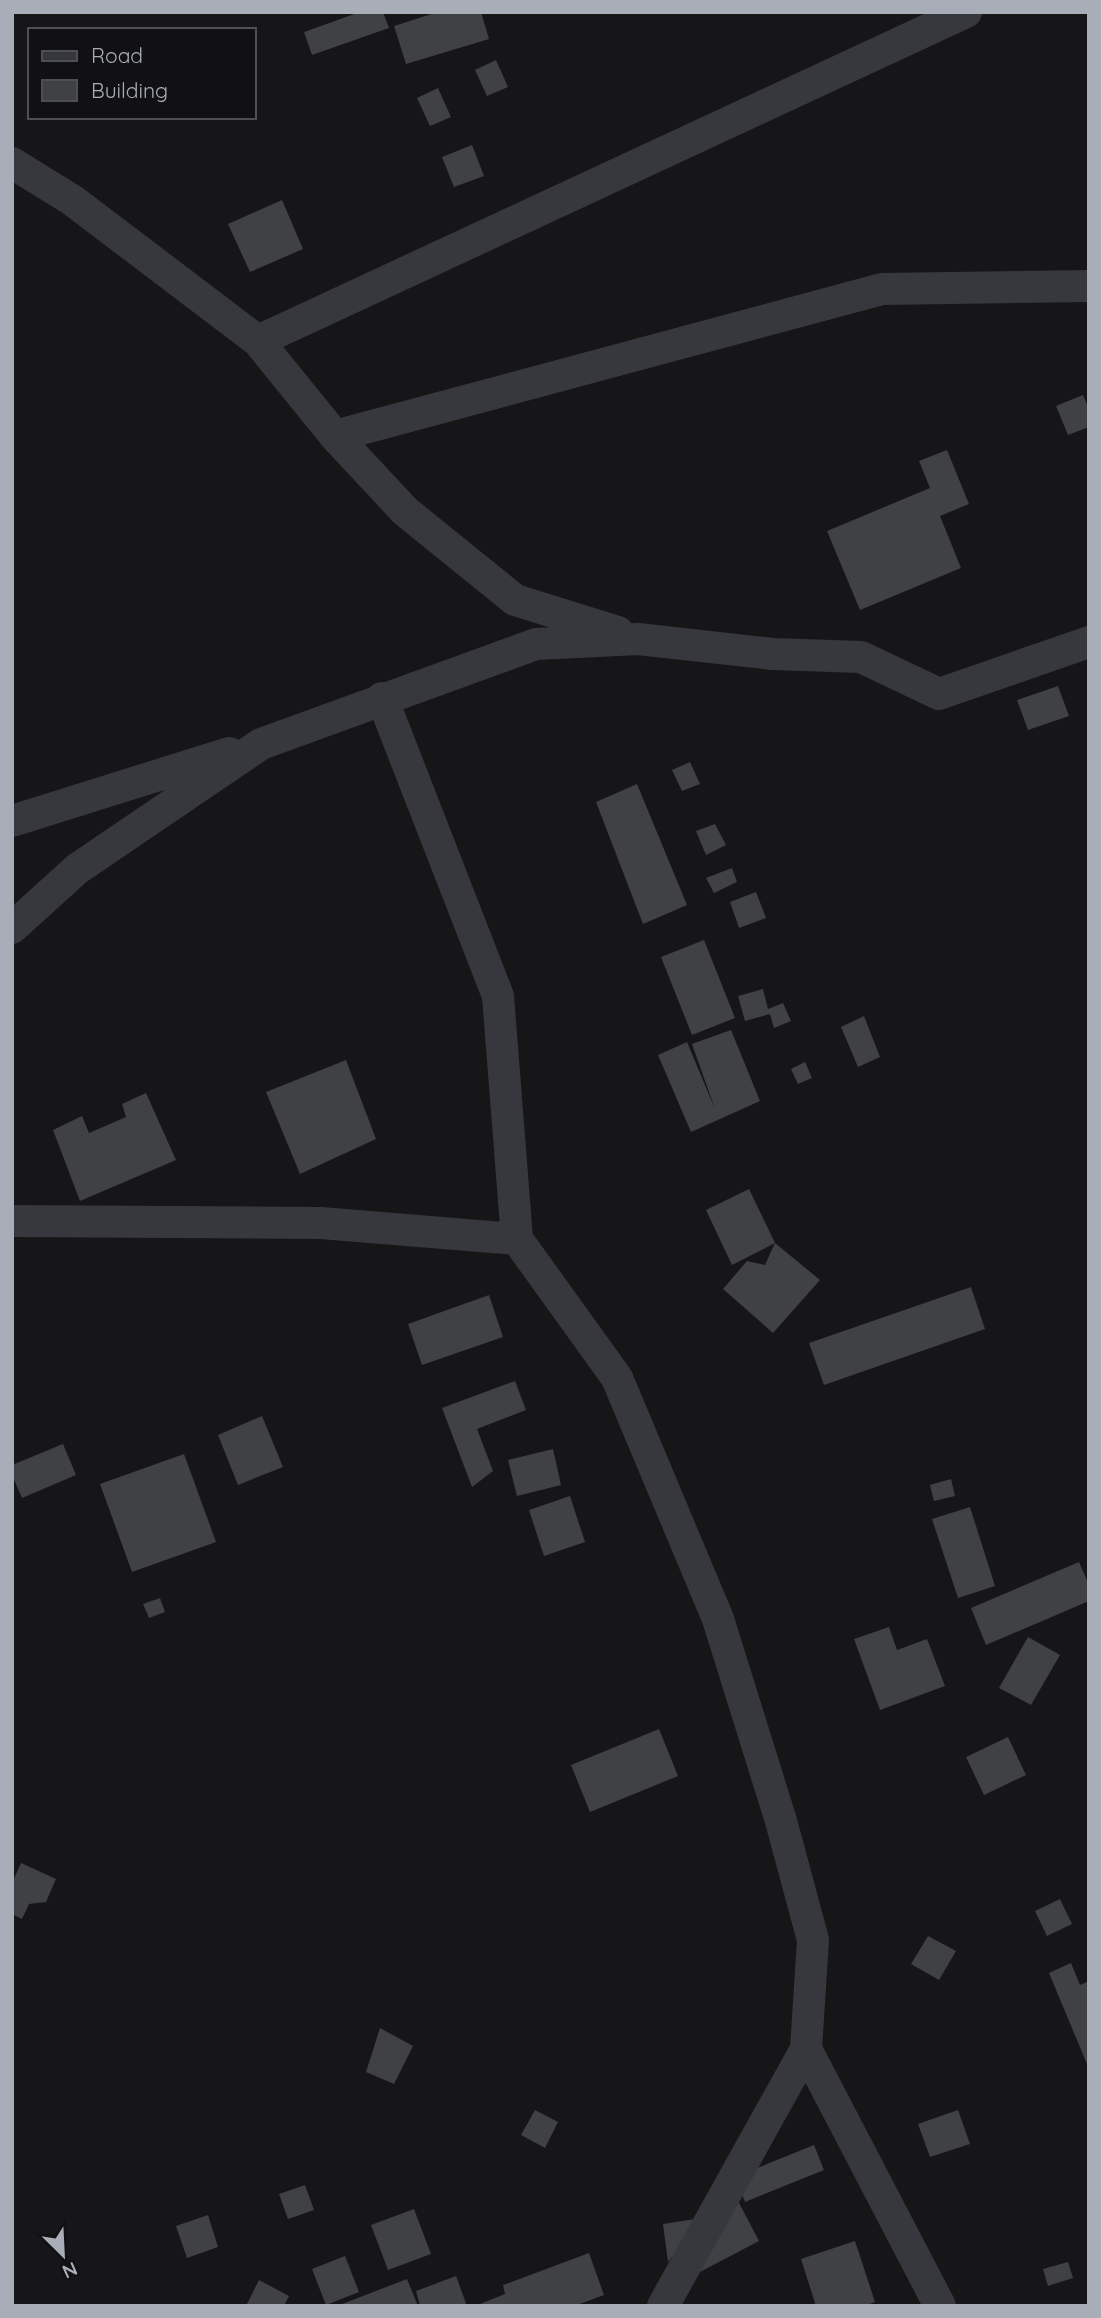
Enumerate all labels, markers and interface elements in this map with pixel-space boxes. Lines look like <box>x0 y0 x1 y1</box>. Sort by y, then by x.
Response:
legend <box>28 28 256 119</box>
text: Road <box>91 42 143 68</box>
text: Building <box>91 77 168 103</box>
north arrow <box>28 2220 98 2290</box>
text: N <box>59 2257 81 2284</box>

